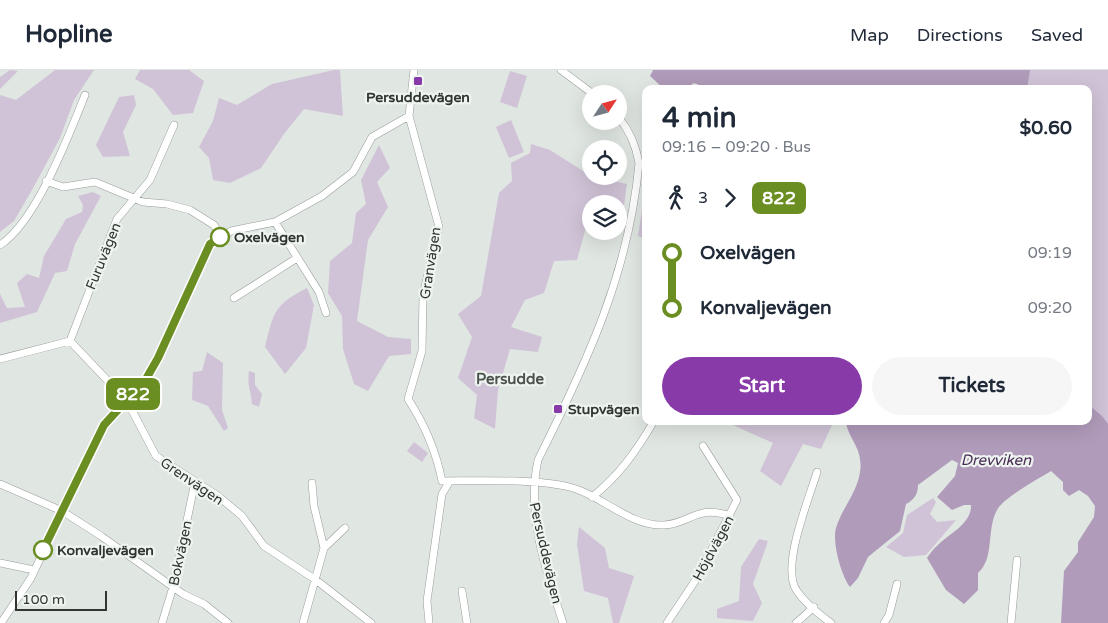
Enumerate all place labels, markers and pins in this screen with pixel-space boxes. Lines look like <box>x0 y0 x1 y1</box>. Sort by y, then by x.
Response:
marker: Persuddevägen <box>412 75 424 87</box>
place label: Persuddevägen <box>366 89 470 106</box>
marker: Oxelvägen <box>210 227 230 247</box>
place label: Oxelvägen <box>234 229 304 246</box>
place label: Stupvägen <box>568 401 639 418</box>
marker: Stupvägen <box>552 403 564 415</box>
marker: Konvaljevägen <box>33 540 53 560</box>
place label: Konvaljevägen <box>57 542 154 559</box>

